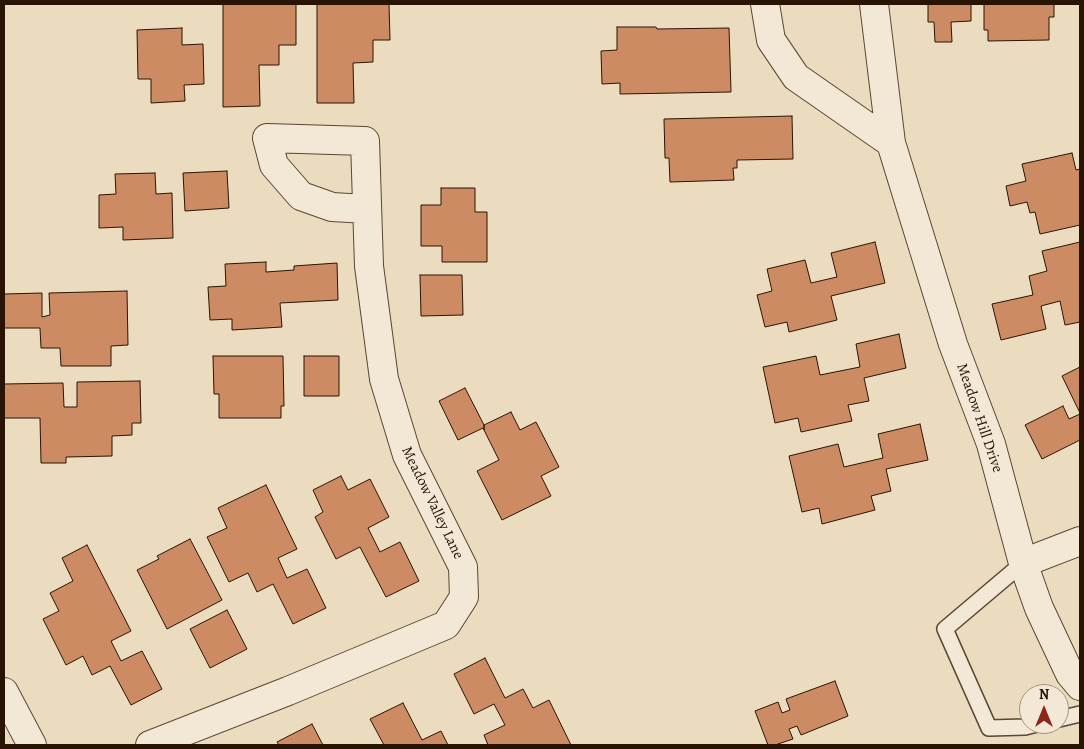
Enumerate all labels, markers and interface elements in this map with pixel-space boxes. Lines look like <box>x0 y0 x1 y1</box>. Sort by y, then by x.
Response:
street label: Meadow Hill Drive <box>952 361 1006 475</box>
street label: Meadow Valley Lane <box>397 444 467 562</box>
north arrow <box>1019 684 1069 734</box>
text: N <box>1039 685 1049 704</box>

